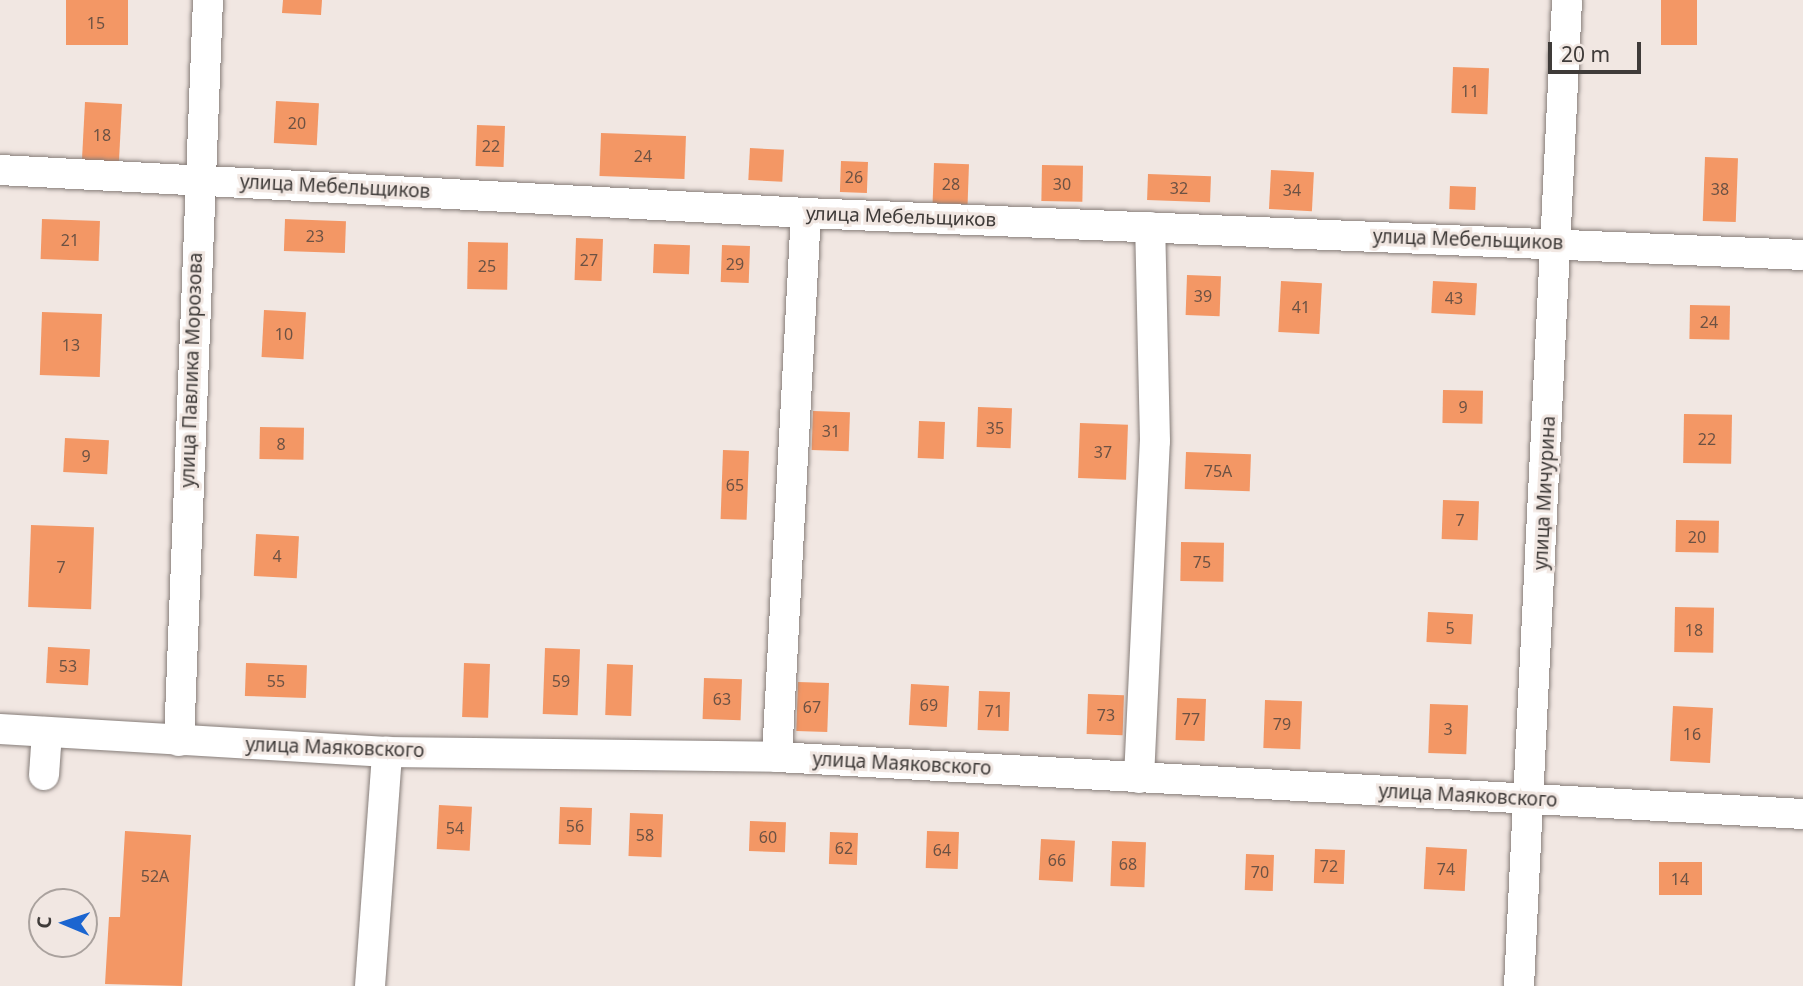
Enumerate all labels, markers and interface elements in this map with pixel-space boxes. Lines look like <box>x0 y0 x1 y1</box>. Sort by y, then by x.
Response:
house number: 15 <box>87 13 105 33</box>
scale bar <box>1551 28 1644 72</box>
text: 20 m <box>1561 40 1610 68</box>
house number: 11 <box>1461 81 1479 101</box>
house number: 20 <box>288 113 306 133</box>
house number: 18 <box>93 125 111 145</box>
house number: 22 <box>482 136 500 156</box>
house number: 24 <box>634 146 652 166</box>
house number: 26 <box>845 167 863 187</box>
street label: улица Мебельщиков <box>239 171 431 203</box>
house number: 28 <box>942 174 960 194</box>
house number: 30 <box>1053 174 1071 194</box>
house number: 32 <box>1170 178 1188 198</box>
house number: 38 <box>1711 179 1729 199</box>
house number: 34 <box>1283 180 1301 200</box>
street label: улица Мебельщиков <box>805 202 997 232</box>
street label: улица Мебельщиков <box>1372 225 1564 255</box>
house number: 23 <box>306 226 324 246</box>
house number: 21 <box>61 230 79 250</box>
house number: 27 <box>580 250 598 270</box>
street label: улица Павлика Морозова <box>176 252 208 488</box>
house number: 29 <box>726 254 744 274</box>
house number: 25 <box>478 256 496 276</box>
house number: 39 <box>1194 286 1212 306</box>
house number: 43 <box>1445 288 1463 308</box>
house number: 41 <box>1292 297 1310 317</box>
house number: 24 <box>1700 312 1718 332</box>
house number: 10 <box>275 324 293 344</box>
house number: 13 <box>62 335 80 355</box>
house number: 9 <box>1458 397 1468 417</box>
street label: улица Мичурина <box>1530 415 1560 571</box>
house number: 35 <box>986 418 1004 438</box>
house number: 31 <box>822 421 840 441</box>
house number: 22 <box>1698 429 1716 449</box>
house number: 8 <box>276 434 286 454</box>
house number: 37 <box>1094 442 1112 462</box>
house number: 9 <box>81 446 91 466</box>
house number: 75А <box>1204 461 1232 481</box>
house number: 65 <box>726 475 744 495</box>
house number: 7 <box>1455 510 1465 530</box>
house number: 20 <box>1688 527 1706 547</box>
house number: 4 <box>272 546 282 566</box>
house number: 75 <box>1193 552 1211 572</box>
house number: 7 <box>56 557 66 577</box>
house number: 5 <box>1445 618 1455 638</box>
house number: 18 <box>1685 620 1703 640</box>
house number: 53 <box>59 656 77 676</box>
house number: 55 <box>267 671 285 691</box>
house number: 59 <box>552 671 570 691</box>
house number: 63 <box>713 689 731 709</box>
house number: 69 <box>920 695 938 715</box>
house number: 67 <box>803 697 821 717</box>
house number: 71 <box>985 701 1003 721</box>
house number: 73 <box>1097 705 1115 725</box>
house number: 77 <box>1182 709 1200 729</box>
house number: 79 <box>1273 714 1291 734</box>
house number: 3 <box>1443 719 1453 739</box>
house number: 16 <box>1683 724 1701 744</box>
street label: улица Маяковского <box>245 733 425 763</box>
street label: улица Маяковского <box>812 748 992 780</box>
street label: улица Маяковского <box>1378 780 1558 812</box>
house number: 56 <box>566 816 584 836</box>
house number: 54 <box>446 818 464 838</box>
house number: 58 <box>636 825 654 845</box>
house number: 60 <box>759 827 777 847</box>
house number: 62 <box>835 838 853 858</box>
house number: 64 <box>933 840 951 860</box>
house number: 66 <box>1048 850 1066 870</box>
house number: 68 <box>1119 854 1137 874</box>
house number: 72 <box>1320 856 1338 876</box>
house number: 74 <box>1437 859 1455 879</box>
house number: 70 <box>1251 862 1269 882</box>
house number: 52А <box>141 866 169 886</box>
house number: 14 <box>1671 869 1689 889</box>
north arrow <box>28 888 98 958</box>
text: С <box>31 916 57 929</box>

